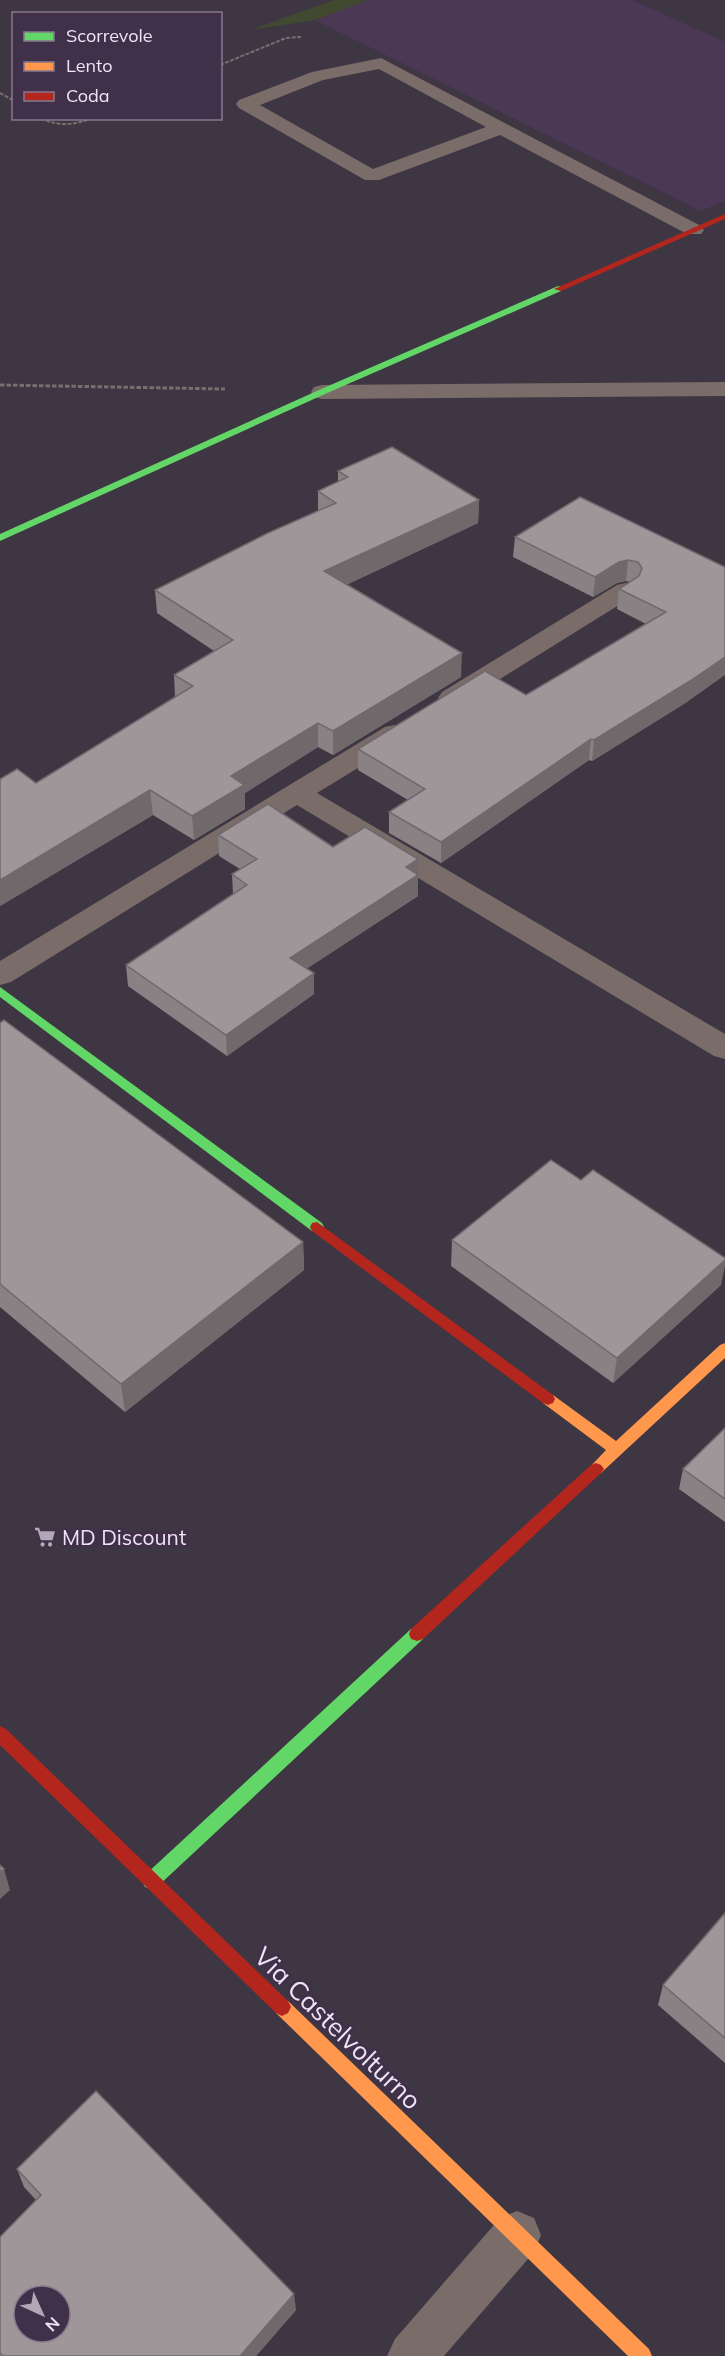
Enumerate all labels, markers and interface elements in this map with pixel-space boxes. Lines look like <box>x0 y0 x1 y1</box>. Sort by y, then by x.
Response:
legend <box>12 12 222 120</box>
text: Scorrevole <box>66 24 153 47</box>
text: Lento <box>66 54 113 77</box>
text: Coda <box>66 84 110 107</box>
place label: MD Discount <box>62 1524 186 1550</box>
supermarket icon: MD Discount <box>33 1525 57 1549</box>
street label: Via Castelvolturno <box>247 1940 429 2116</box>
north arrow <box>12 2284 72 2344</box>
text: N <box>41 2313 64 2336</box>

